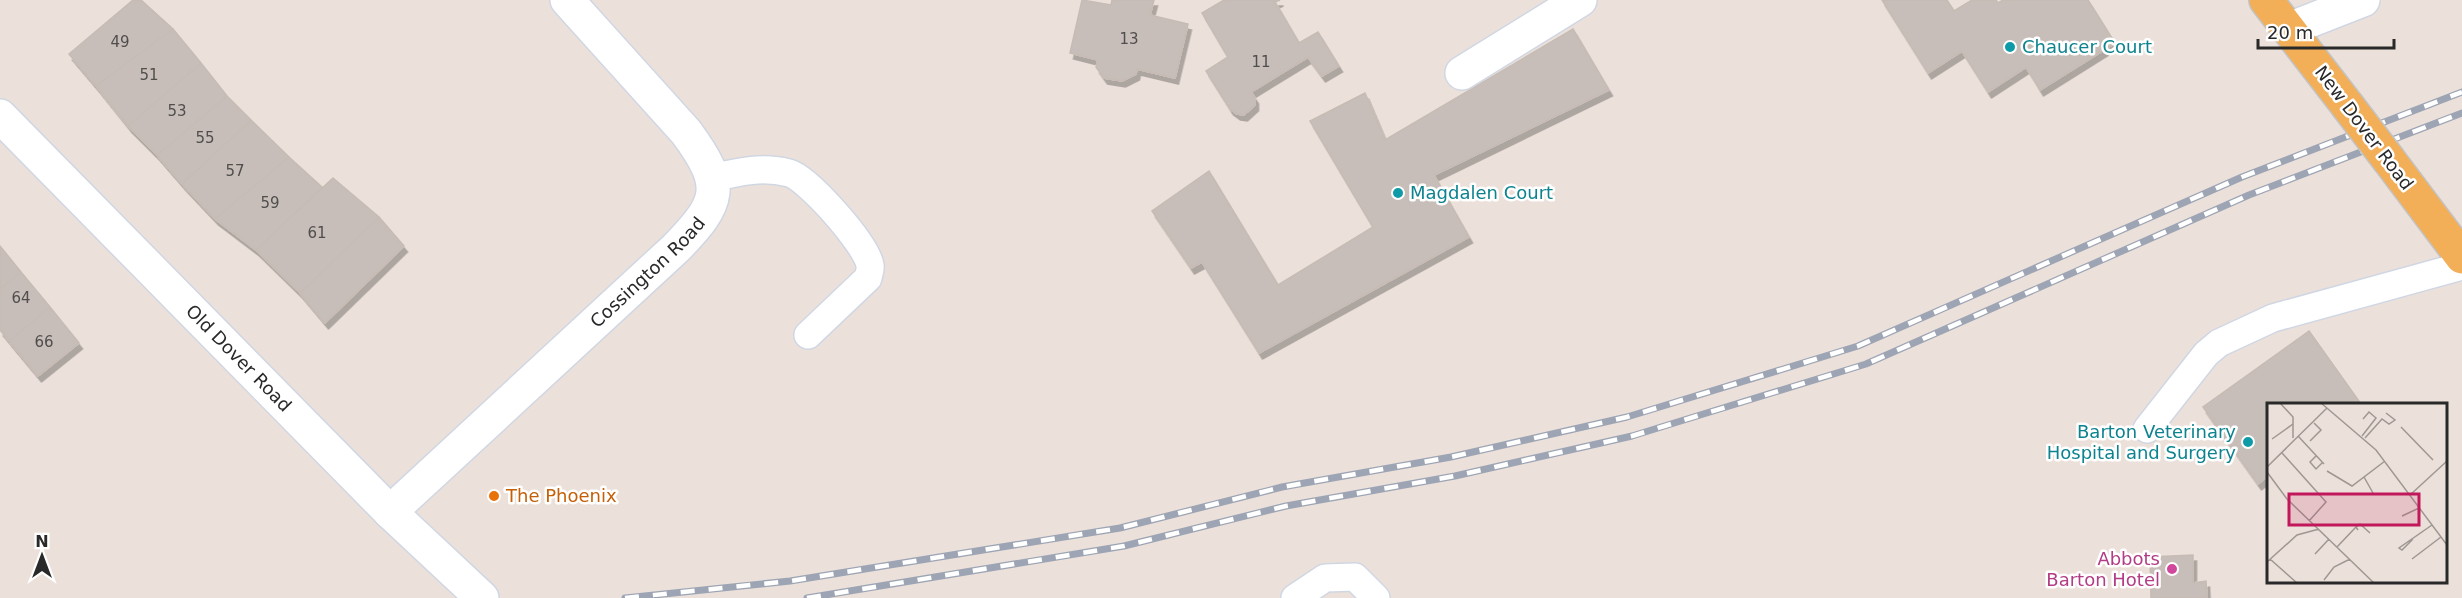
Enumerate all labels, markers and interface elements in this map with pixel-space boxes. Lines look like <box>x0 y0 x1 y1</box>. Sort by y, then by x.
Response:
scale bar <box>2258 12 2394 50</box>
text: 20 m <box>2267 22 2313 43</box>
house number: 13 <box>1119 30 1139 48</box>
house number: 49 <box>110 33 130 51</box>
place label: Chaucer Court <box>2022 36 2152 57</box>
marker: Chaucer Court <box>2003 40 2017 54</box>
house number: 11 <box>1251 53 1271 71</box>
street label: New Dover Road <box>2311 62 2418 194</box>
house number: 51 <box>139 66 159 84</box>
house number: 53 <box>167 102 187 120</box>
house number: 55 <box>195 129 215 147</box>
house number: 57 <box>225 162 245 180</box>
place label: Magdalen Court <box>1410 182 1553 203</box>
marker: Magdalen Court <box>1391 186 1405 200</box>
house number: 59 <box>260 194 280 212</box>
street label: Cossington Road <box>586 213 709 332</box>
house number: 61 <box>307 224 327 242</box>
house number: 64 <box>11 289 31 307</box>
street label: Old Dover Road <box>182 300 296 416</box>
house number: 66 <box>34 333 54 351</box>
inset map <box>2267 403 2447 583</box>
place label: Barton Veterinary Hospital and Surgery <box>2047 421 2236 463</box>
marker: Barton Veterinary Hospital and Surgery <box>2241 435 2255 449</box>
place label: The Phoenix <box>505 485 617 506</box>
marker: The Phoenix <box>487 489 501 503</box>
north arrow <box>12 526 72 586</box>
text: N <box>35 532 49 551</box>
place label: Abbots Barton Hotel <box>2046 548 2160 590</box>
marker: Abbots Barton Hotel <box>2165 562 2179 576</box>

